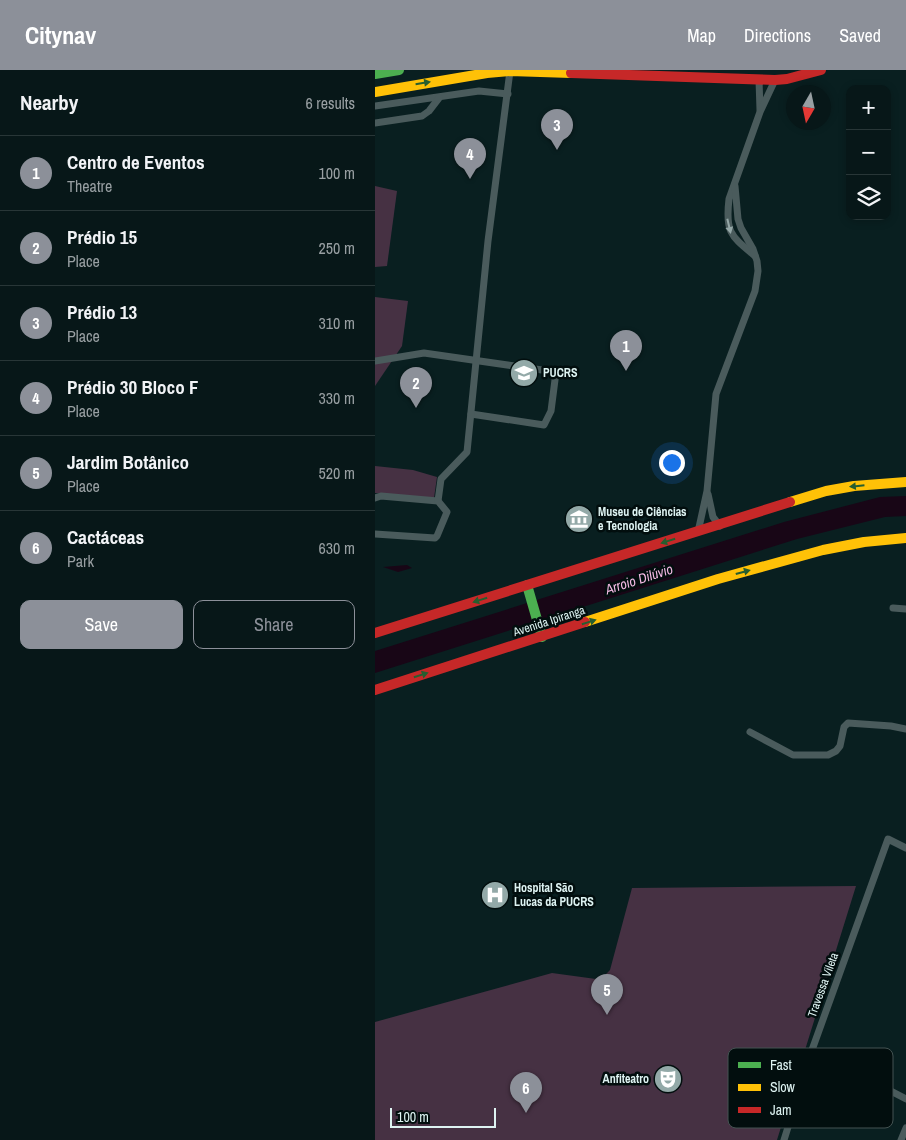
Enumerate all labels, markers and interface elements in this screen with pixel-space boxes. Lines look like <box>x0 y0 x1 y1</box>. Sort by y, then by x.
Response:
text: Citynav <box>25 19 96 51</box>
text: Map <box>687 23 716 48</box>
text: Directions <box>744 23 811 48</box>
text: Saved <box>839 23 881 48</box>
one-way arrow <box>415 79 431 87</box>
north arrow <box>786 85 831 130</box>
map controls <box>846 85 891 220</box>
button: + <box>846 85 891 130</box>
text: Nearby <box>20 88 78 117</box>
text: 6 results <box>305 92 355 114</box>
pin: 3 <box>541 109 573 150</box>
button: − <box>846 130 891 175</box>
pin: 4 <box>454 138 486 179</box>
text: Centro de Eventos <box>67 149 205 175</box>
text: 1 <box>32 162 40 184</box>
text: 100 m <box>319 162 355 184</box>
text: Theatre <box>67 175 112 197</box>
button: layers <box>846 175 891 220</box>
one-way arrow <box>725 218 733 234</box>
text: Prédio 15 <box>67 224 137 250</box>
text: 2 <box>32 237 40 259</box>
text: 250 m <box>319 237 355 259</box>
text: Place <box>67 250 100 272</box>
text: Prédio 13 <box>67 299 137 325</box>
text: 3 <box>32 312 40 334</box>
text: 310 m <box>319 312 355 334</box>
text: Place <box>67 325 100 347</box>
pin: 1 <box>610 330 642 371</box>
school or university icon: PUCRS <box>509 358 539 388</box>
place label: PUCRS <box>543 365 578 381</box>
pin: 2 <box>400 367 432 408</box>
text: Prédio 30 Bloco F <box>67 374 199 400</box>
text: 4 <box>32 387 40 409</box>
text: 330 m <box>319 387 355 409</box>
text: Place <box>67 400 100 422</box>
text: Jardim Botânico <box>67 449 189 475</box>
your location <box>659 450 685 476</box>
text: 5 <box>32 462 40 484</box>
text: 520 m <box>319 462 355 484</box>
text: Place <box>67 475 100 497</box>
one-way arrow <box>849 482 865 490</box>
museum icon: Museu de Ciências e Tecnologia <box>564 504 594 534</box>
place label: Museu de Ciências e Tecnologia <box>598 504 687 534</box>
text: Cactáceas <box>67 524 144 550</box>
text: 6 <box>32 537 40 559</box>
text: 630 m <box>319 537 355 559</box>
one-way arrow <box>660 538 675 546</box>
text: Park <box>67 550 94 572</box>
water label: Arroio Dilúvio <box>602 560 675 599</box>
one-way arrow <box>736 568 751 576</box>
one-way arrow <box>472 596 487 604</box>
button: Save <box>20 600 183 649</box>
button: Share <box>193 600 355 649</box>
street label: Avenida Ipiranga <box>510 602 588 640</box>
one-way arrow <box>581 618 596 625</box>
one-way arrow <box>414 671 429 678</box>
hospital icon: Hospital São Lucas da PUCRS <box>480 880 510 910</box>
place label: Hospital São Lucas da PUCRS <box>514 880 594 910</box>
street label: Travessa Vileta <box>804 950 842 1020</box>
pin: 5 <box>591 974 623 1015</box>
legend <box>728 1048 893 1128</box>
text: Fast <box>770 1056 792 1074</box>
theatre icon: Anfiteatro <box>653 1064 683 1094</box>
place label: Anfiteatro <box>603 1071 649 1087</box>
pin: 6 <box>510 1072 542 1113</box>
text: Slow <box>770 1078 796 1096</box>
text: Jam <box>770 1101 792 1119</box>
scale bar <box>390 1105 496 1128</box>
text: 100 m <box>397 1108 429 1126</box>

